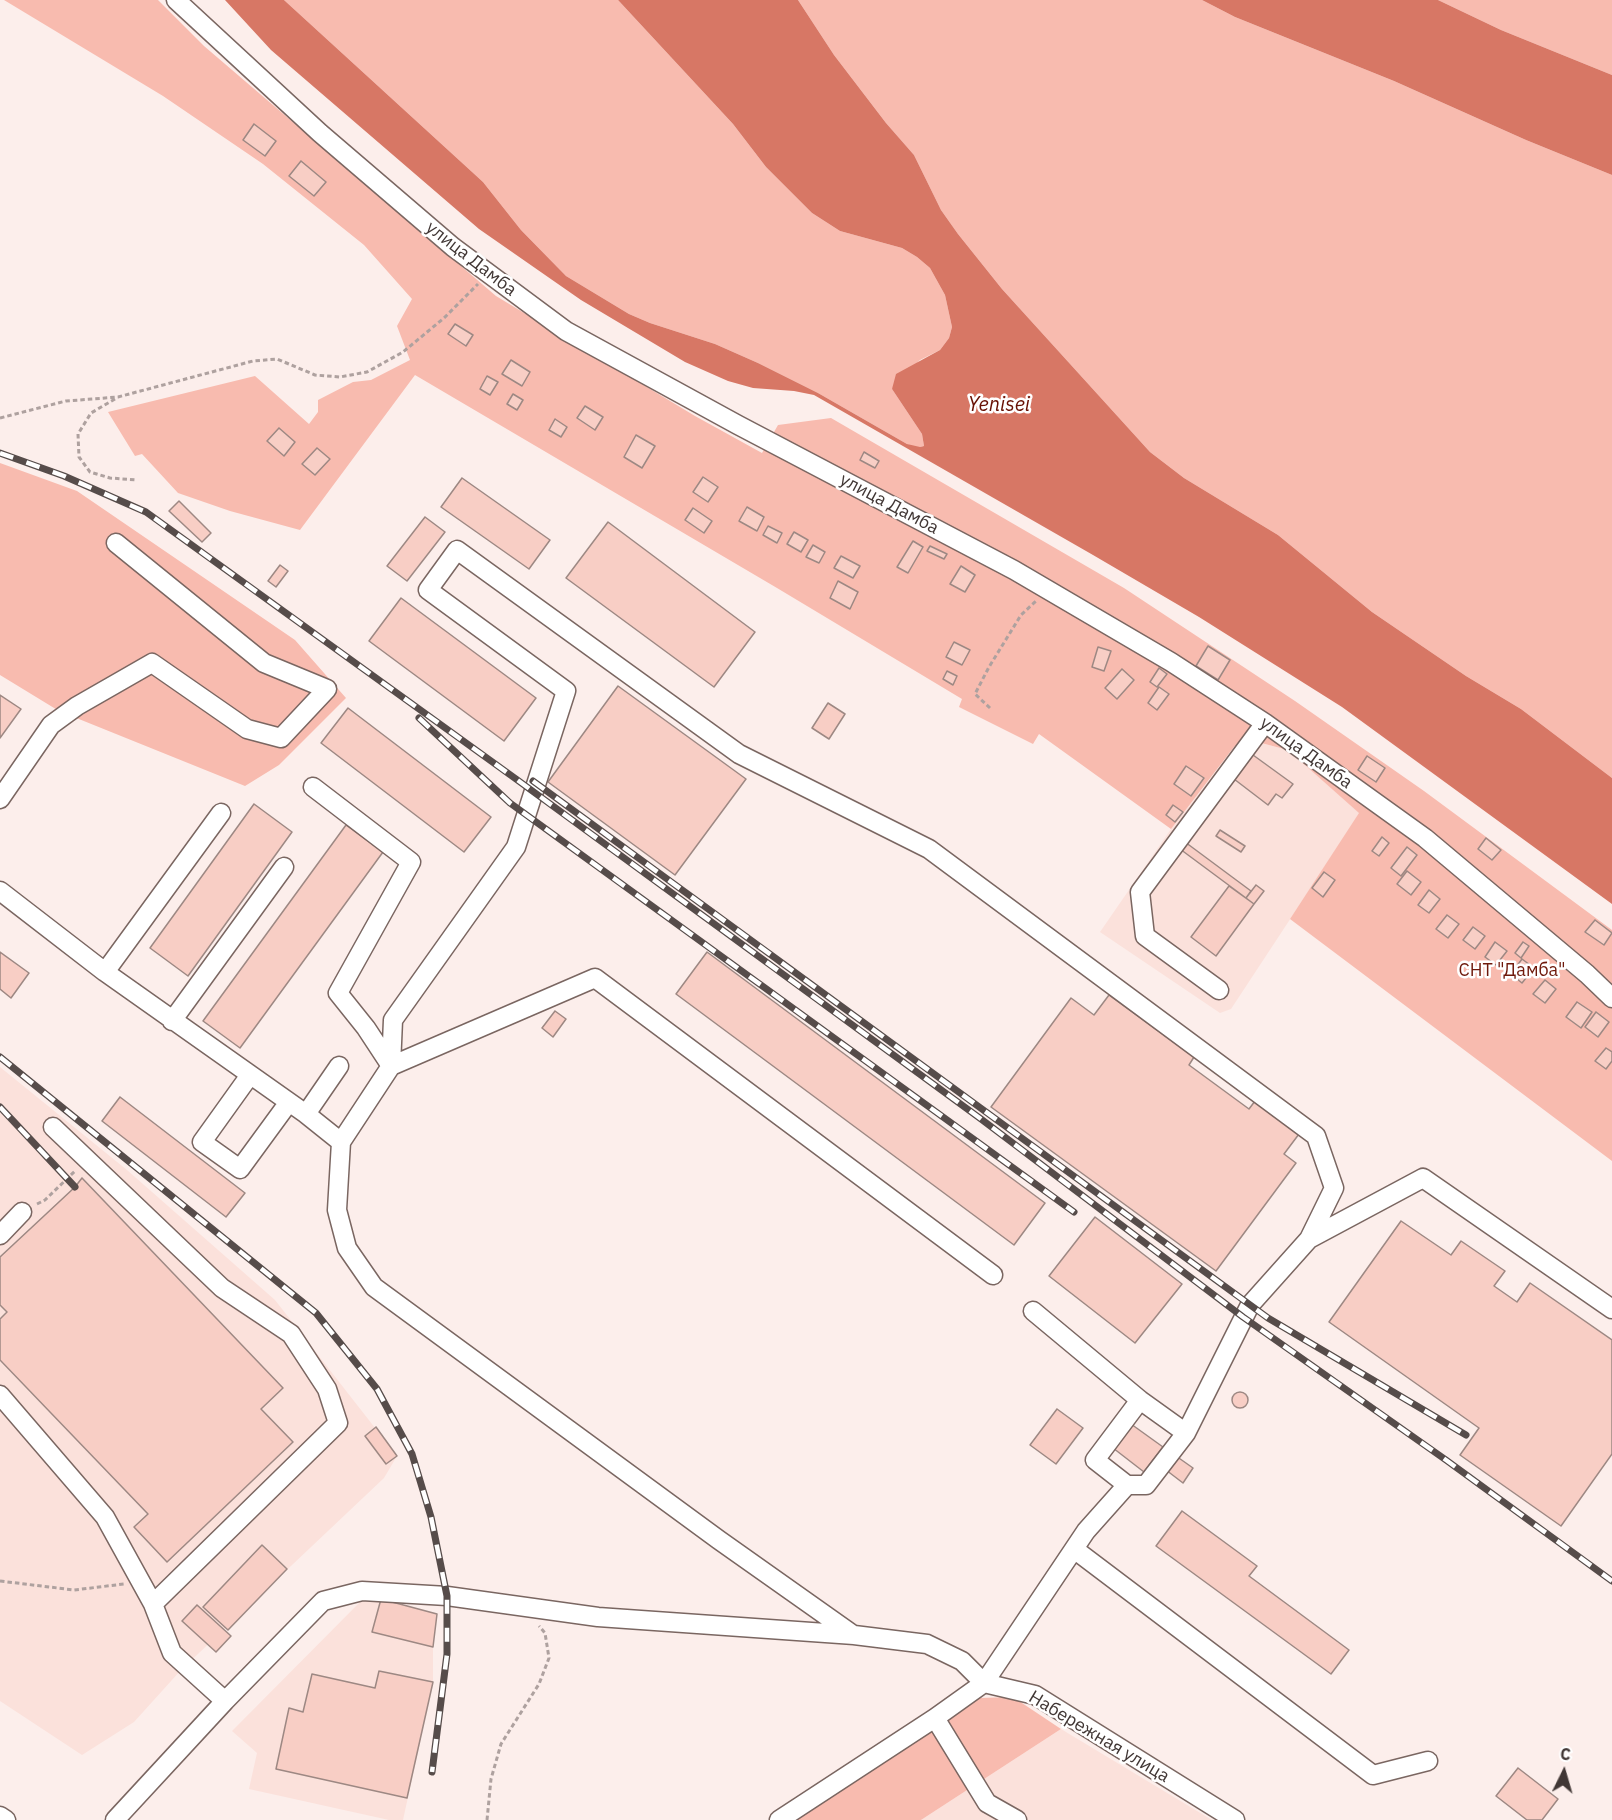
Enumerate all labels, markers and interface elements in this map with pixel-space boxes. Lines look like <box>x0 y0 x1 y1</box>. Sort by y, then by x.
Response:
street label: улица Дамба <box>421 217 521 301</box>
water label: Yenisei <box>968 393 1030 417</box>
street label: улица Дамба <box>836 469 942 539</box>
street label: улица Дамба <box>1256 712 1356 794</box>
park label: СНТ "Дамба" <box>1459 960 1565 982</box>
street label: Набережная улица <box>1025 1686 1173 1788</box>
north arrow <box>1534 1742 1594 1802</box>
text: С <box>1559 1744 1572 1764</box>

